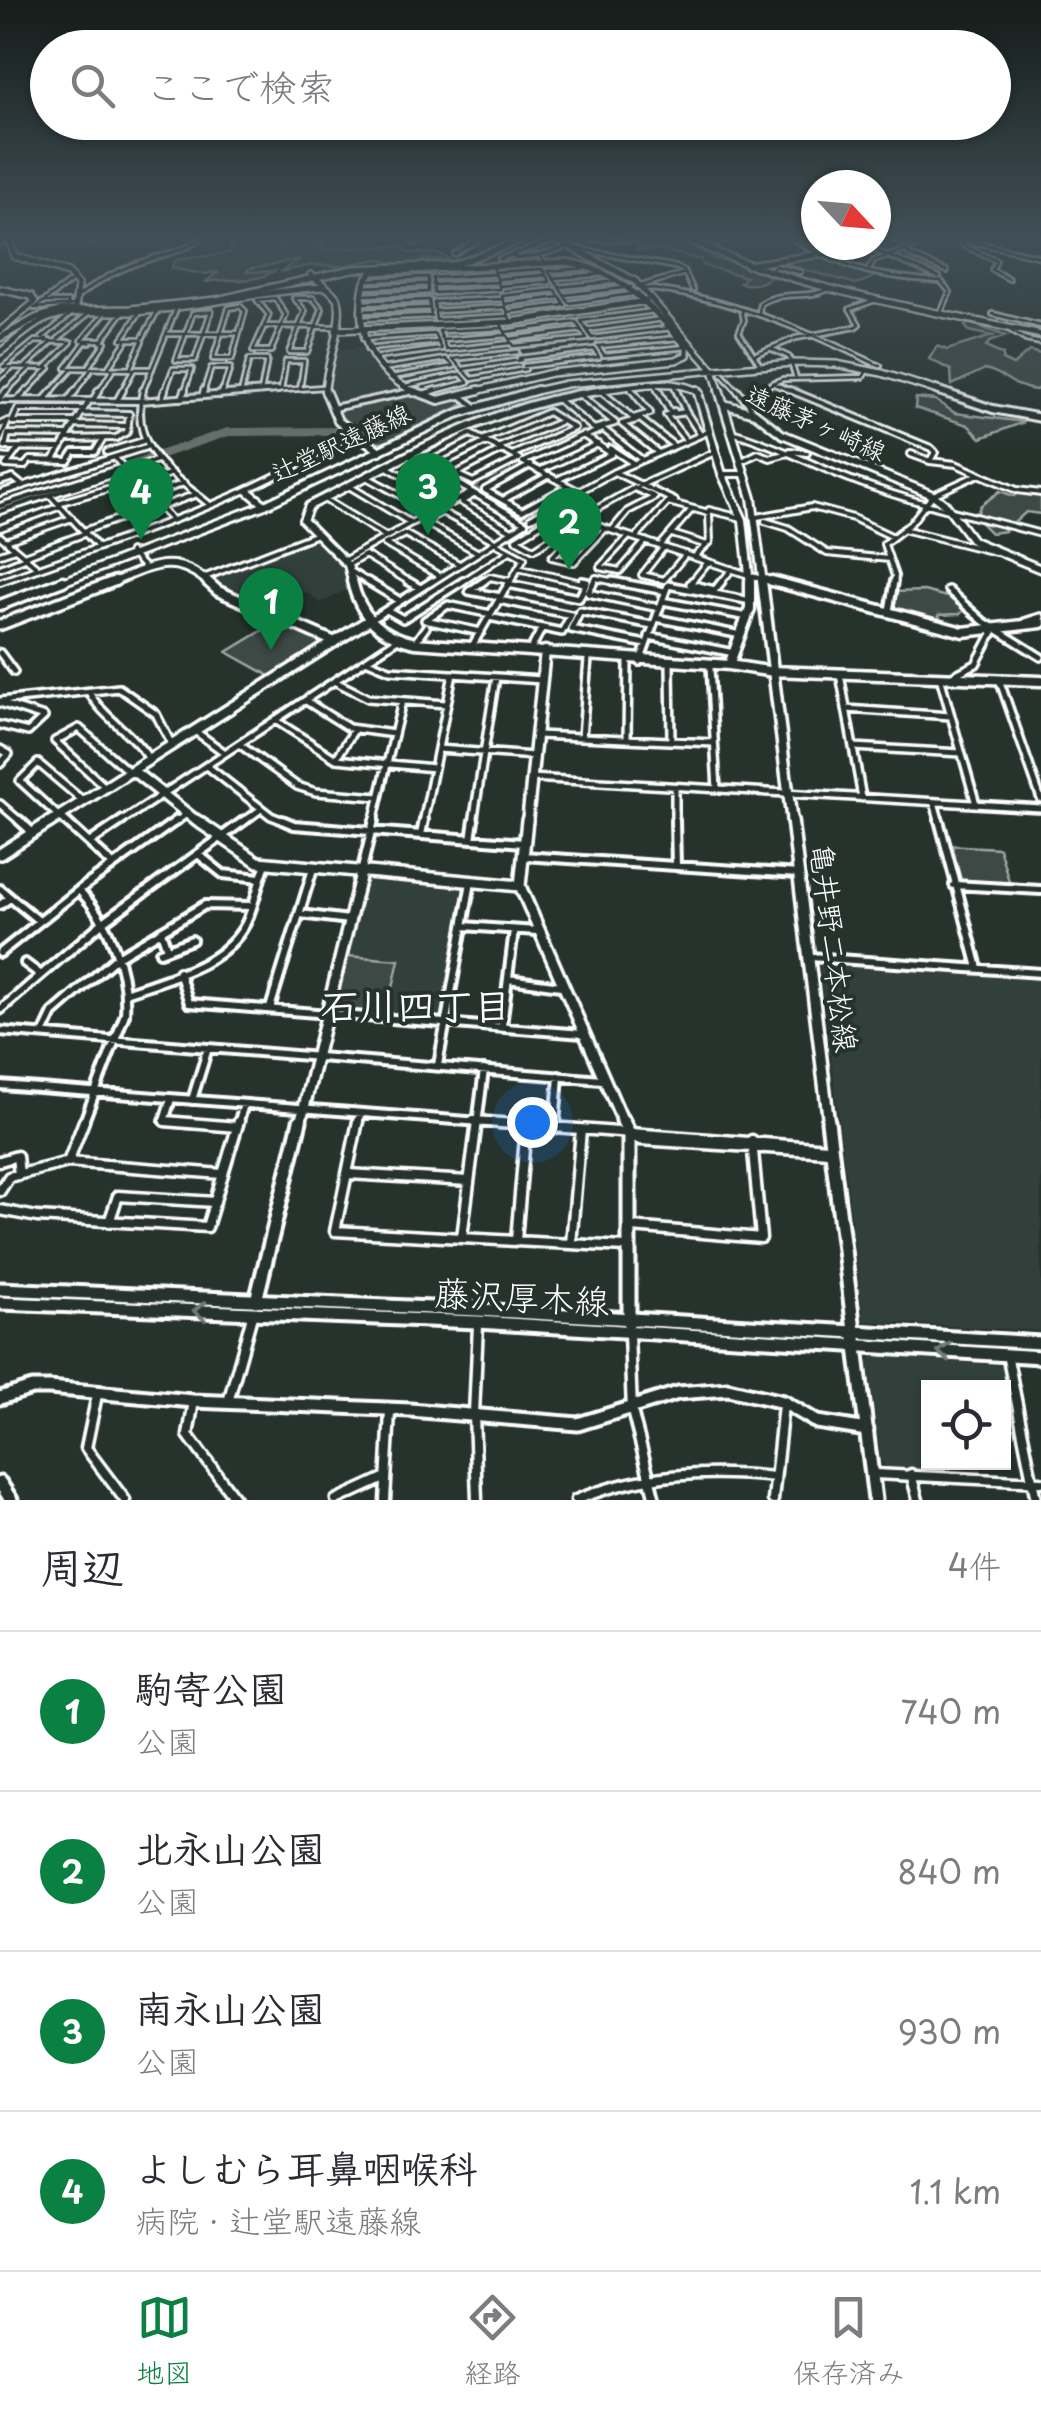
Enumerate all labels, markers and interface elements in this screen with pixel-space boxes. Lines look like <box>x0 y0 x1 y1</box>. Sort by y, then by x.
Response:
search box <box>30 30 1011 140</box>
text: ここで検索 <box>145 57 335 114</box>
icon: search <box>65 58 120 113</box>
north arrow <box>801 170 891 260</box>
street label: 遠藤茅ヶ崎線 <box>740 374 893 470</box>
street label: 辻堂駅遠藤線 <box>265 393 417 491</box>
pin: 3 <box>396 452 460 535</box>
pin: 4 <box>108 458 174 540</box>
pin: 2 <box>536 488 602 570</box>
pin: 1 <box>238 568 304 650</box>
street label: 亀井野二本松線 <box>800 841 871 1055</box>
district label: 石川四丁目 <box>321 976 511 1033</box>
your location <box>507 1097 558 1148</box>
street label: 藤沢厚木線 <box>433 1264 611 1327</box>
one-way arrow <box>191 1301 207 1322</box>
one-way arrow <box>935 1341 951 1363</box>
map controls <box>921 1380 1011 1470</box>
button: locate <box>921 1380 1011 1470</box>
text: 周辺 <box>40 1534 124 1597</box>
text: 4件 <box>948 1541 1001 1589</box>
text: 駒寄公園 <box>135 1659 287 1716</box>
text: 1 <box>65 1687 80 1735</box>
text: 740 m <box>900 1687 1001 1735</box>
text: 公園 <box>135 1716 199 1764</box>
text: 北永山公園 <box>135 1819 325 1876</box>
text: 2 <box>61 1847 84 1895</box>
text: 840 m <box>898 1847 1001 1895</box>
text: 公園 <box>135 1876 199 1924</box>
text: 南永山公園 <box>135 1979 325 2036</box>
text: 3 <box>62 2007 83 2055</box>
text: 930 m <box>898 2007 1001 2055</box>
text: 公園 <box>135 2036 199 2084</box>
text: よしむら耳鼻咽喉科 <box>135 2139 477 2196</box>
text: 4 <box>62 2167 83 2215</box>
text: 1.1 km <box>910 2167 1001 2215</box>
text: 病院 · 辻堂駅遠藤線 <box>135 2196 421 2244</box>
tab: 地図 <box>136 2290 192 2393</box>
tab: 経路 <box>464 2290 521 2393</box>
tab: 保存済み <box>793 2290 905 2393</box>

